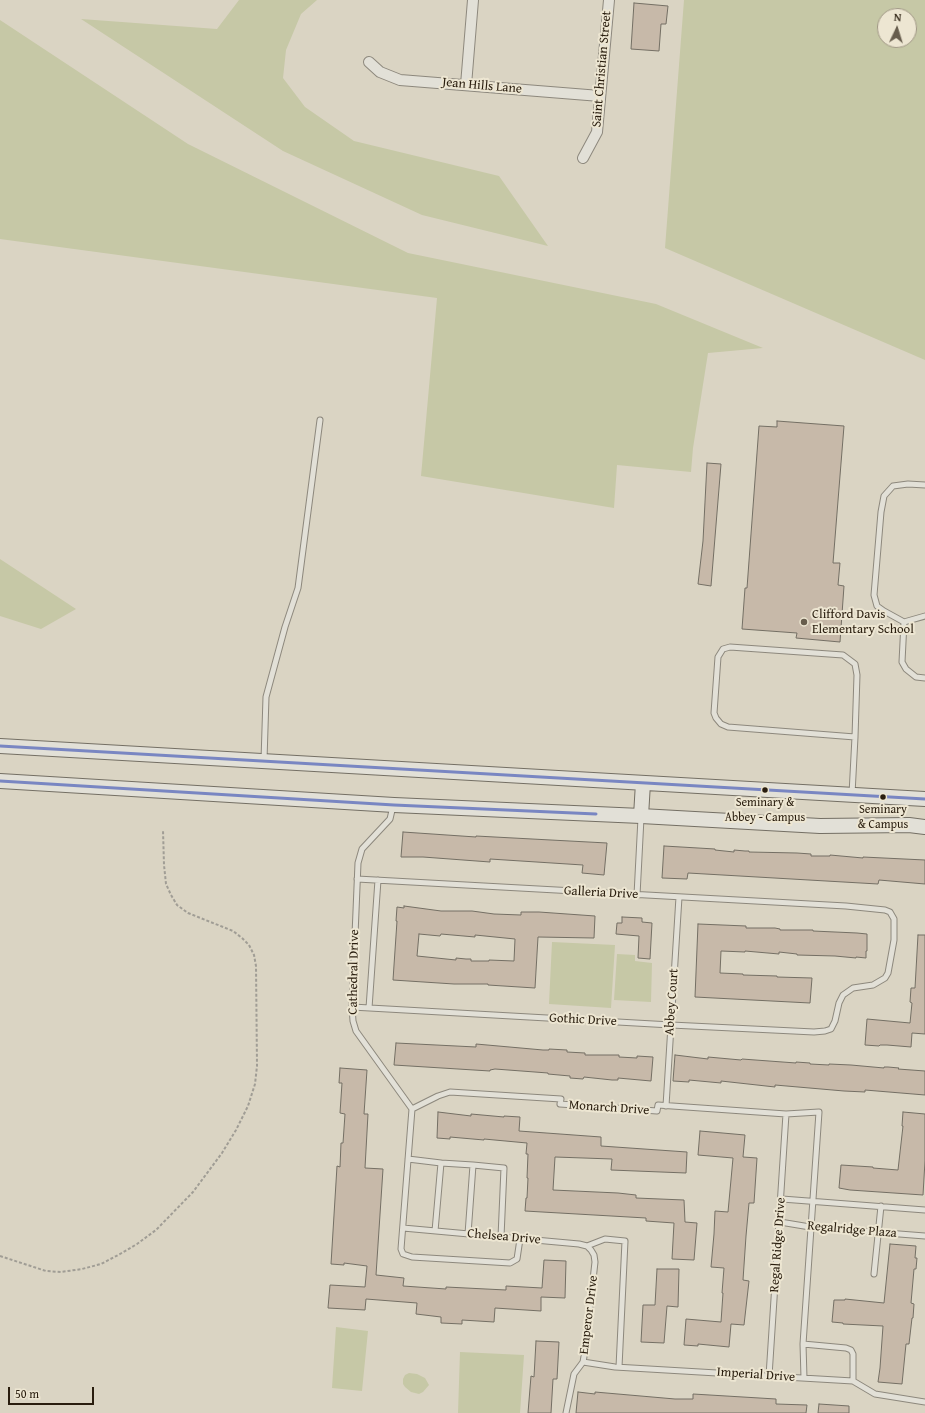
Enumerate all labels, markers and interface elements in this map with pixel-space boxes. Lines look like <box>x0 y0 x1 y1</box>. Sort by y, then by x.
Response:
north arrow <box>877 8 917 48</box>
text: N <box>894 9 902 25</box>
street label: Saint Christian Street <box>589 10 615 128</box>
street label: Jean Hills Lane <box>441 75 523 97</box>
place label: Clifford Davis Elementary School <box>812 607 914 638</box>
marker: Clifford Davis Elementary School <box>799 617 809 627</box>
marker: Seminary & Abbey - Campus <box>760 785 770 795</box>
marker: Seminary & Campus <box>878 792 888 802</box>
place label: Seminary & Abbey - Campus <box>725 796 805 824</box>
place label: Seminary & Campus <box>858 803 908 831</box>
street label: Galleria Drive <box>563 883 639 903</box>
street label: Cathedral Drive <box>345 929 363 1015</box>
street label: Abbey Court <box>662 968 682 1036</box>
street label: Gothic Drive <box>549 1010 617 1030</box>
street label: Monarch Drive <box>568 1097 650 1119</box>
street label: Regal Ridge Drive <box>767 1197 789 1293</box>
street label: Regalridge Plaza <box>807 1218 897 1242</box>
street label: Chelsea Drive <box>467 1226 541 1248</box>
street label: Emperor Drive <box>576 1275 602 1355</box>
street label: Imperial Drive <box>716 1364 796 1386</box>
scale bar <box>10 1379 96 1405</box>
text: 50 m <box>15 1385 39 1402</box>

